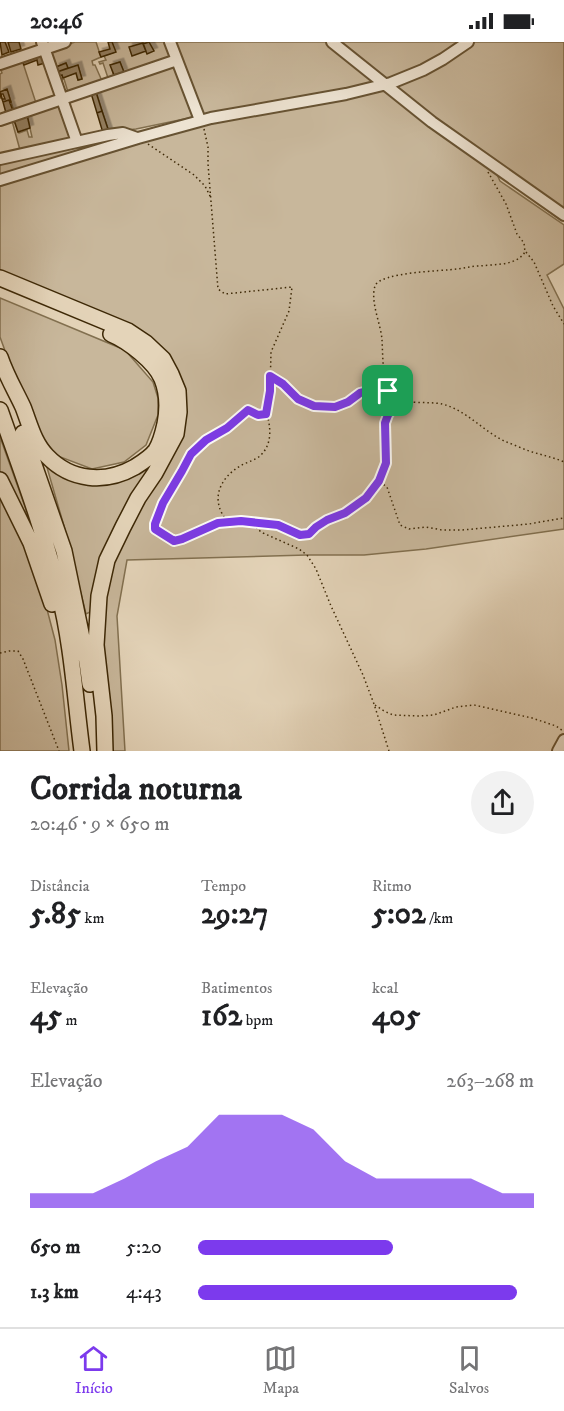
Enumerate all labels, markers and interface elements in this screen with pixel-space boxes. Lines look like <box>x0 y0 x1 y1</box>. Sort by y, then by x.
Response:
text: 20:46 <box>30 8 83 35</box>
pin <box>362 365 413 416</box>
icon: arrive <box>371 374 404 407</box>
text: Corrida noturna <box>30 769 242 810</box>
button: share <box>471 771 534 834</box>
text: 20:46 · 9 × 650 m <box>30 812 170 837</box>
text: Distância <box>30 876 89 896</box>
text: Tempo <box>201 876 246 896</box>
text: Ritmo <box>372 876 412 896</box>
text: 5.85 <box>30 896 81 933</box>
text: 29:27 <box>201 896 268 933</box>
text: 5:02 <box>372 896 426 933</box>
text: km <box>81 908 104 928</box>
text: /km <box>426 908 453 928</box>
text: Elevação <box>30 978 88 998</box>
text: Batimentos <box>201 978 272 998</box>
text: kcal <box>372 978 398 998</box>
text: 45 <box>30 998 62 1035</box>
text: 162 <box>201 998 242 1035</box>
text: 405 <box>372 998 420 1035</box>
text: m <box>62 1010 77 1030</box>
text: bpm <box>242 1010 273 1030</box>
text: Elevação <box>30 1069 103 1094</box>
text: 263–268 m <box>446 1069 534 1094</box>
text: 650 m <box>30 1235 80 1260</box>
text: 5:20 <box>126 1235 162 1260</box>
text: 1.3 km <box>30 1280 79 1305</box>
text: 4:43 <box>126 1280 162 1305</box>
tab: Início <box>75 1342 113 1398</box>
tab: Mapa <box>263 1342 299 1398</box>
tab: Salvos <box>449 1342 489 1398</box>

